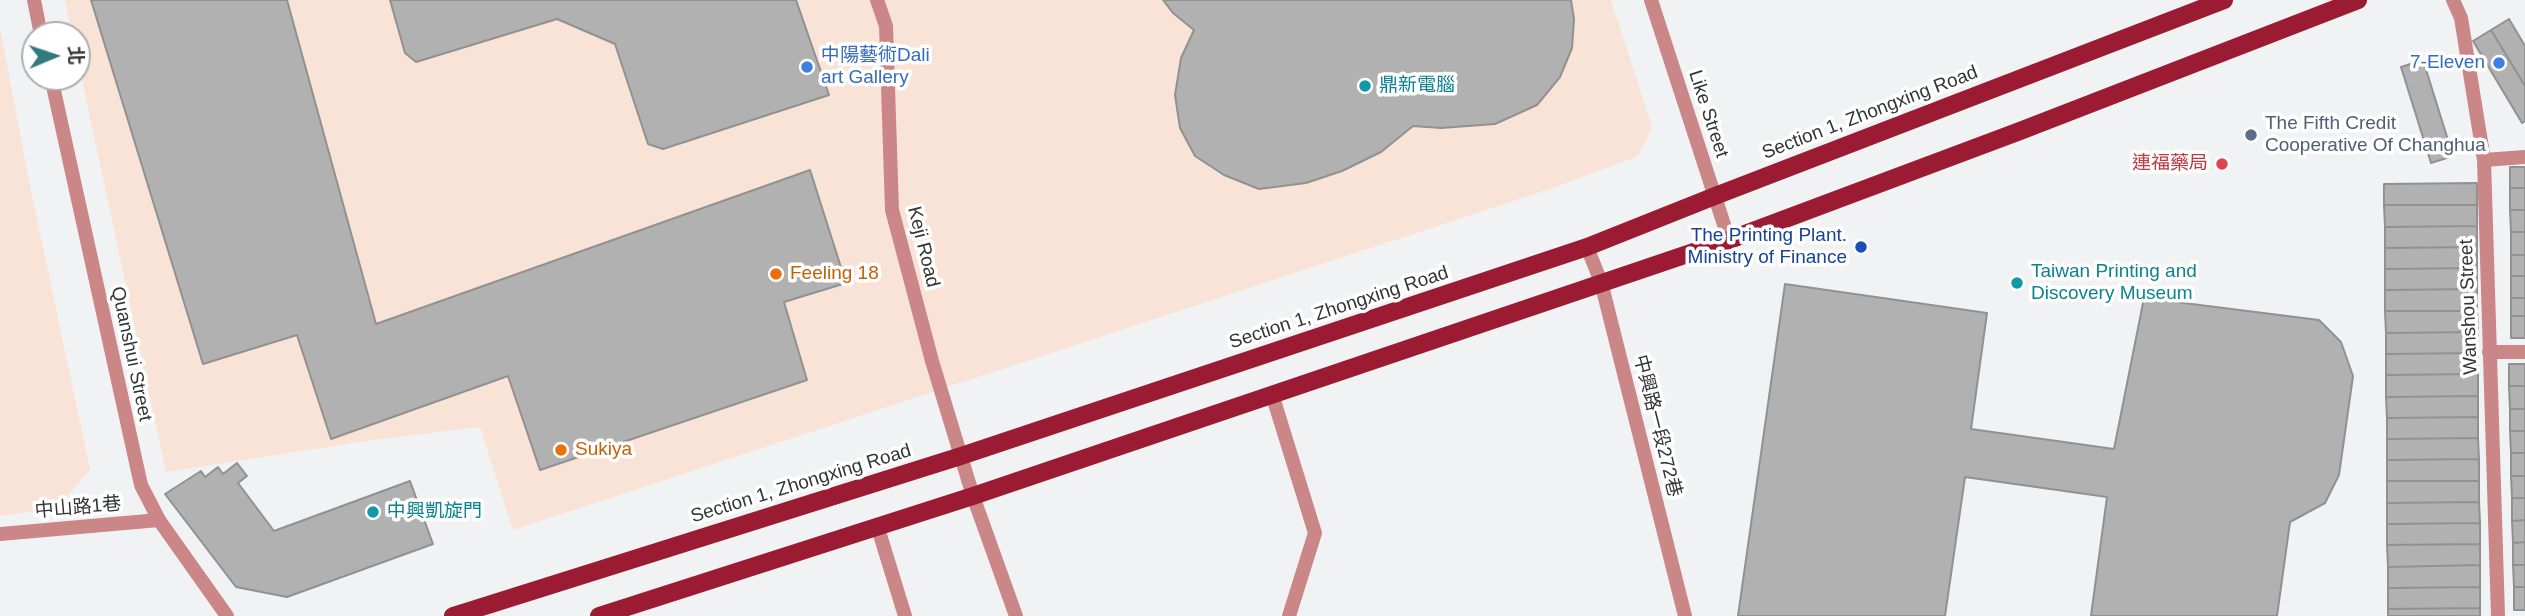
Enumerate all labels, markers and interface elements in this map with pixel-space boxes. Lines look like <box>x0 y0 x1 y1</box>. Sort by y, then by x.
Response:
north arrow <box>21 21 91 91</box>
text: 北 <box>65 45 86 65</box>
place label: 中陽藝術Dali art Gallery <box>821 45 930 89</box>
place label: 7-Eleven <box>2410 52 2485 74</box>
marker: 7-Eleven <box>2491 55 2507 71</box>
marker: 中陽藝術Dali art Gallery <box>799 59 815 75</box>
street label: Section 1, Zhongxing Road <box>1759 61 1981 165</box>
street label: Like Street <box>1683 67 1733 161</box>
place label: 鼎新電腦 <box>1379 75 1455 97</box>
marker: 鼎新電腦 <box>1357 78 1373 94</box>
place label: The Fifth Credit Cooperative Of Changhua <box>2265 113 2486 157</box>
marker: The Fifth Credit Cooperative Of Changhua <box>2243 127 2259 143</box>
place label: 連福藥局 <box>2132 153 2208 175</box>
marker: 連福藥局 <box>2214 156 2230 172</box>
street label: Keji Road <box>902 204 944 290</box>
place label: The Printing Plant. Ministry of Finance <box>1688 225 1847 269</box>
marker: The Printing Plant. Ministry of Finance <box>1853 239 1869 255</box>
street label: Wanshou Street <box>2455 239 2483 375</box>
place label: Taiwan Printing and Discovery Museum <box>2031 261 2197 305</box>
street label: Section 1, Zhongxing Road <box>1226 262 1452 354</box>
place label: Feeling 18 <box>790 263 879 285</box>
marker: Feeling 18 <box>768 266 784 282</box>
marker: Taiwan Printing and Discovery Museum <box>2009 275 2025 291</box>
street label: Quanshui Street <box>106 284 156 424</box>
street label: 中興路一段272巷 <box>1628 353 1686 499</box>
place label: Sukiya <box>575 439 632 461</box>
street label: Section 1, Zhongxing Road <box>688 440 914 528</box>
marker: Sukiya <box>553 442 569 458</box>
street label: 中山路1巷 <box>34 493 122 523</box>
place label: 中興凱旋門 <box>387 501 482 523</box>
marker: 中興凱旋門 <box>365 504 381 520</box>

